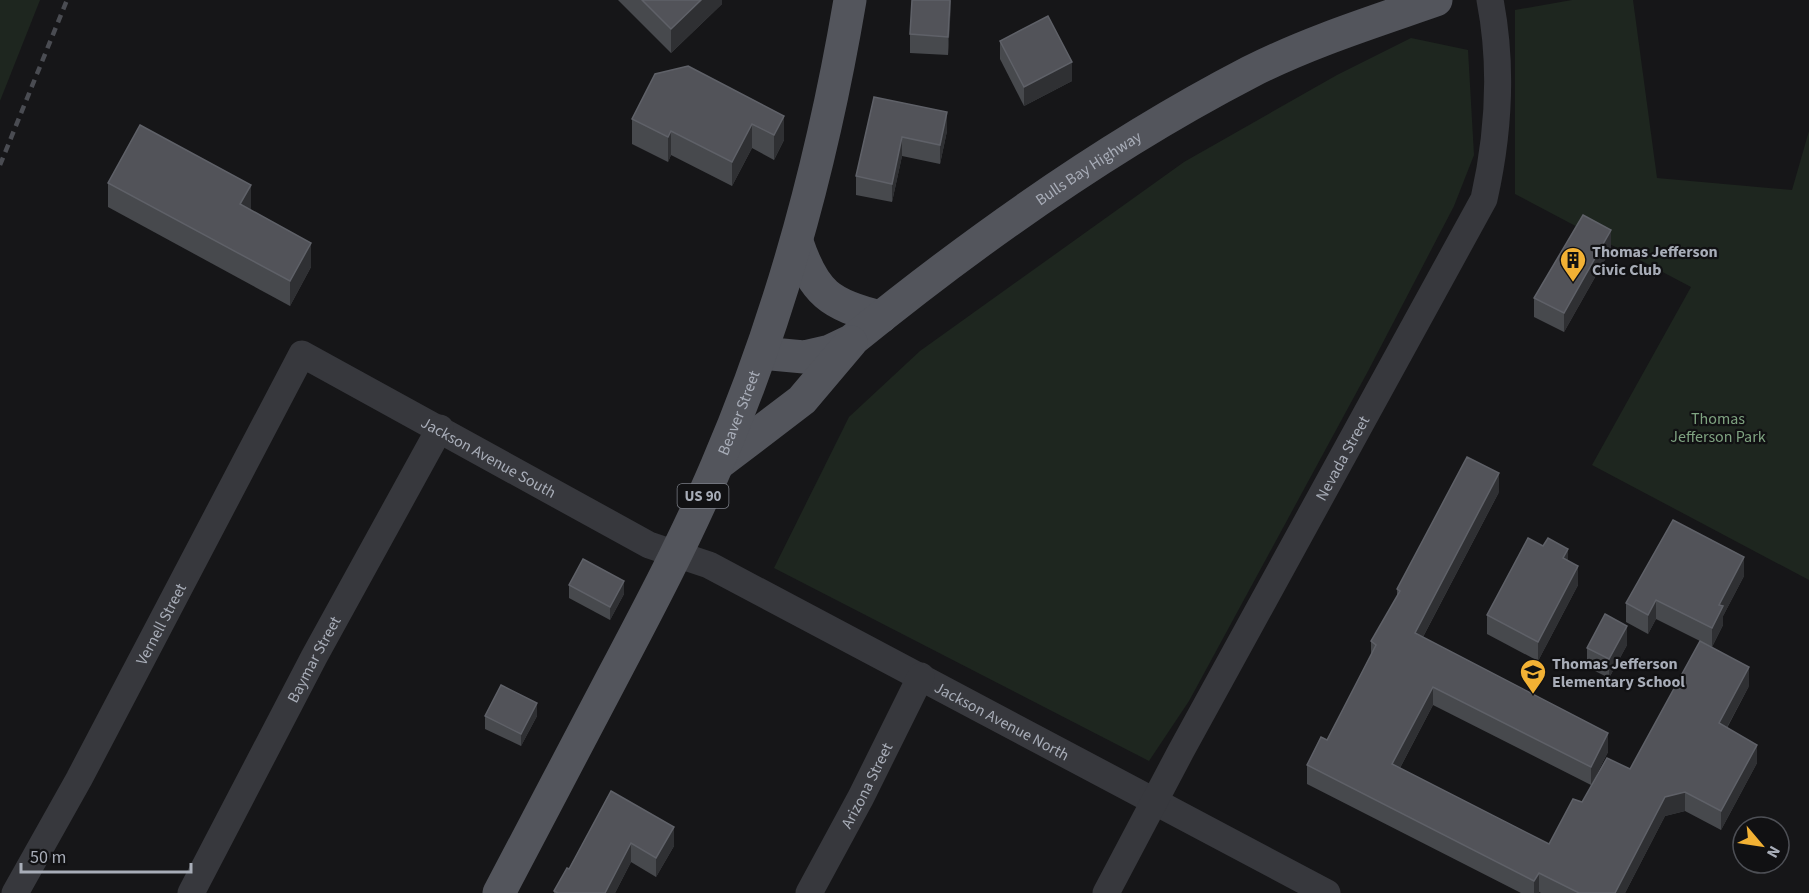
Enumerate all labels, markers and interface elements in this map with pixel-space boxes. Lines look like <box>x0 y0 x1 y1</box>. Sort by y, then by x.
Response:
street label: Bulls Bay Highway <box>1031 126 1146 211</box>
place label: Thomas Jefferson Civic Club <box>1592 241 1718 281</box>
building icon: Thomas Jefferson Civic Club <box>1558 245 1588 283</box>
street label: Beaver Street <box>712 367 766 459</box>
park label: Thomas Jefferson Park <box>1670 408 1766 448</box>
street label: Nevada Street <box>1311 411 1375 505</box>
street label: Jackson Avenue South <box>417 412 560 504</box>
road number: US 90 <box>678 484 728 508</box>
street label: Vernell Street <box>131 579 192 669</box>
street label: Baymar Street <box>282 612 347 707</box>
place label: Thomas Jefferson Elementary School <box>1552 653 1685 693</box>
school or university icon: Thomas Jefferson Elementary School <box>1518 657 1548 695</box>
street label: Jackson Avenue North <box>931 677 1073 766</box>
street label: Arizona Street <box>836 739 899 833</box>
north arrow <box>1731 815 1791 875</box>
scale bar <box>21 836 190 874</box>
text: N <box>1761 842 1785 862</box>
text: 50 m <box>30 845 66 870</box>

